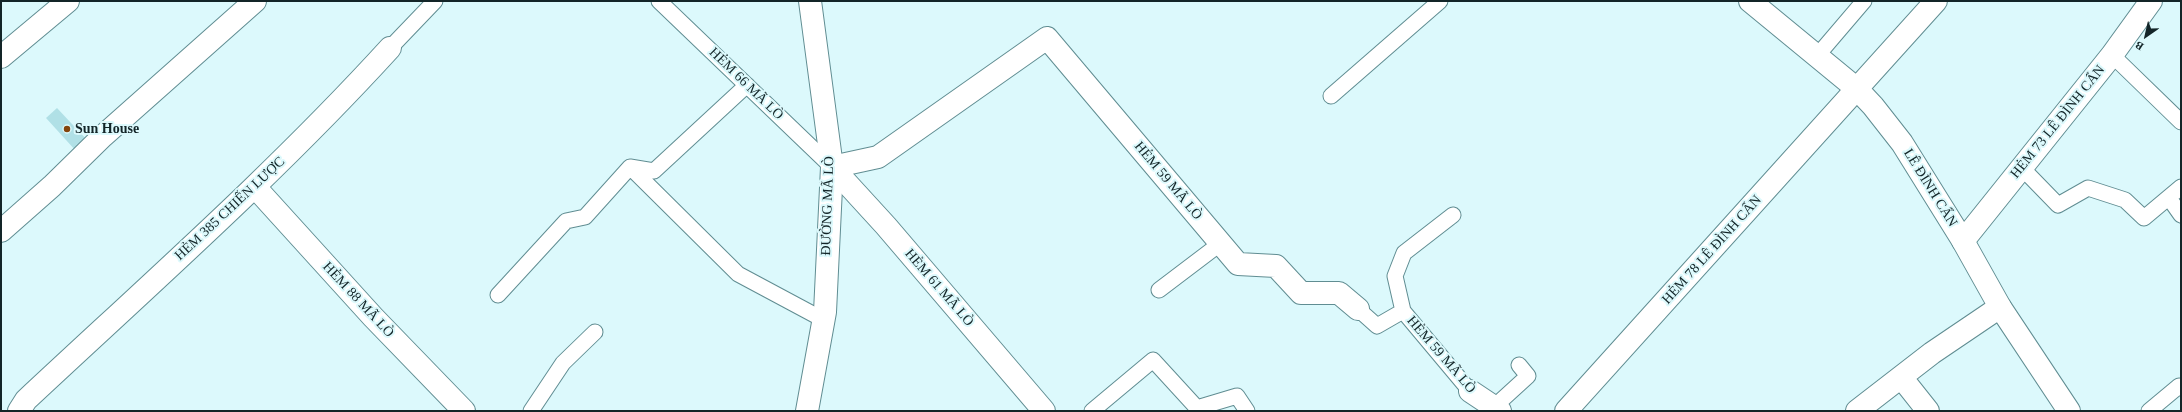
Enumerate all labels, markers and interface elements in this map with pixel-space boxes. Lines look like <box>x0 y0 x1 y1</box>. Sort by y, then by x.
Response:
north arrow <box>2126 16 2166 56</box>
text: B <box>2133 39 2146 53</box>
street label: HẺM 66 MÃ LÒ <box>705 44 787 124</box>
street label: HẺM 73 LÊ ĐÌNH CẨN <box>2007 62 2109 182</box>
place label: Sun House <box>75 121 139 137</box>
marker: Sun House <box>62 124 72 134</box>
street label: HẺM 59 MÃ LÒ <box>1130 139 1206 223</box>
street label: LÊ ĐÌNH CẨN <box>1899 146 1961 230</box>
street label: HẺM 385 CHIẾN LƯỢC <box>172 154 288 264</box>
street label: ĐƯỜNG MÃ LÒ <box>818 156 838 256</box>
street label: HẺM 78 LÊ ĐÌNH CẨN <box>1659 192 1765 308</box>
street label: HẺM 61 MÃ LÒ <box>901 246 977 330</box>
street label: HẺM 88 MÃ LÒ <box>319 259 397 341</box>
street label: HẺM 59 MÃ LÒ <box>1403 313 1479 397</box>

